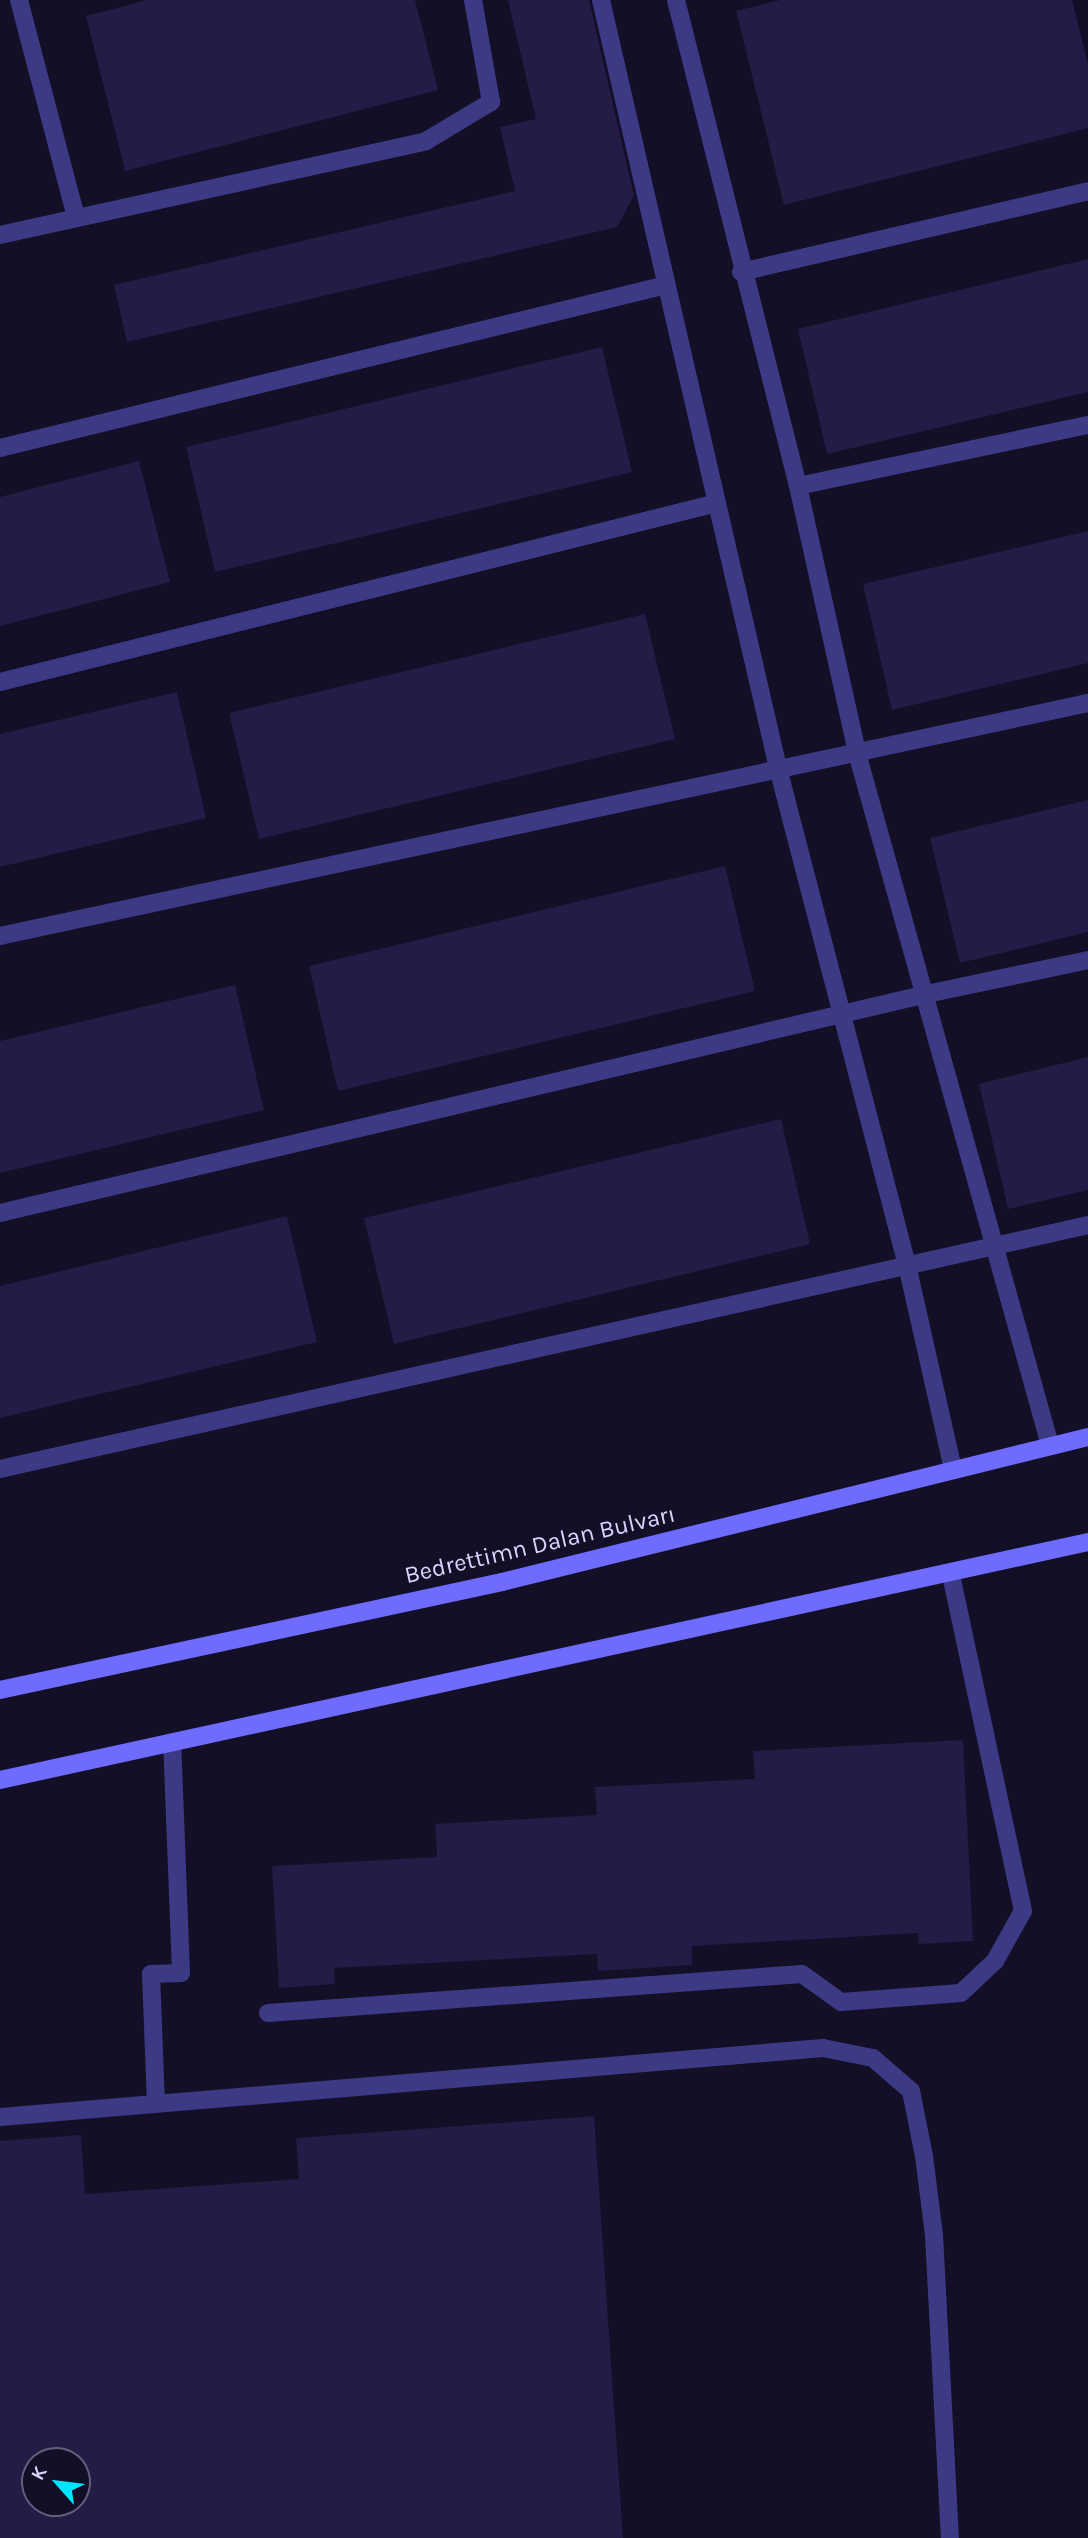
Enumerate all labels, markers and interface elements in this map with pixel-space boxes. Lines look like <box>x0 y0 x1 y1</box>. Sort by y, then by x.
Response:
street label: Bedrettimn Dalan Bulvarı <box>402 1500 678 1590</box>
north arrow <box>21 2447 91 2517</box>
text: K <box>27 2462 52 2484</box>

